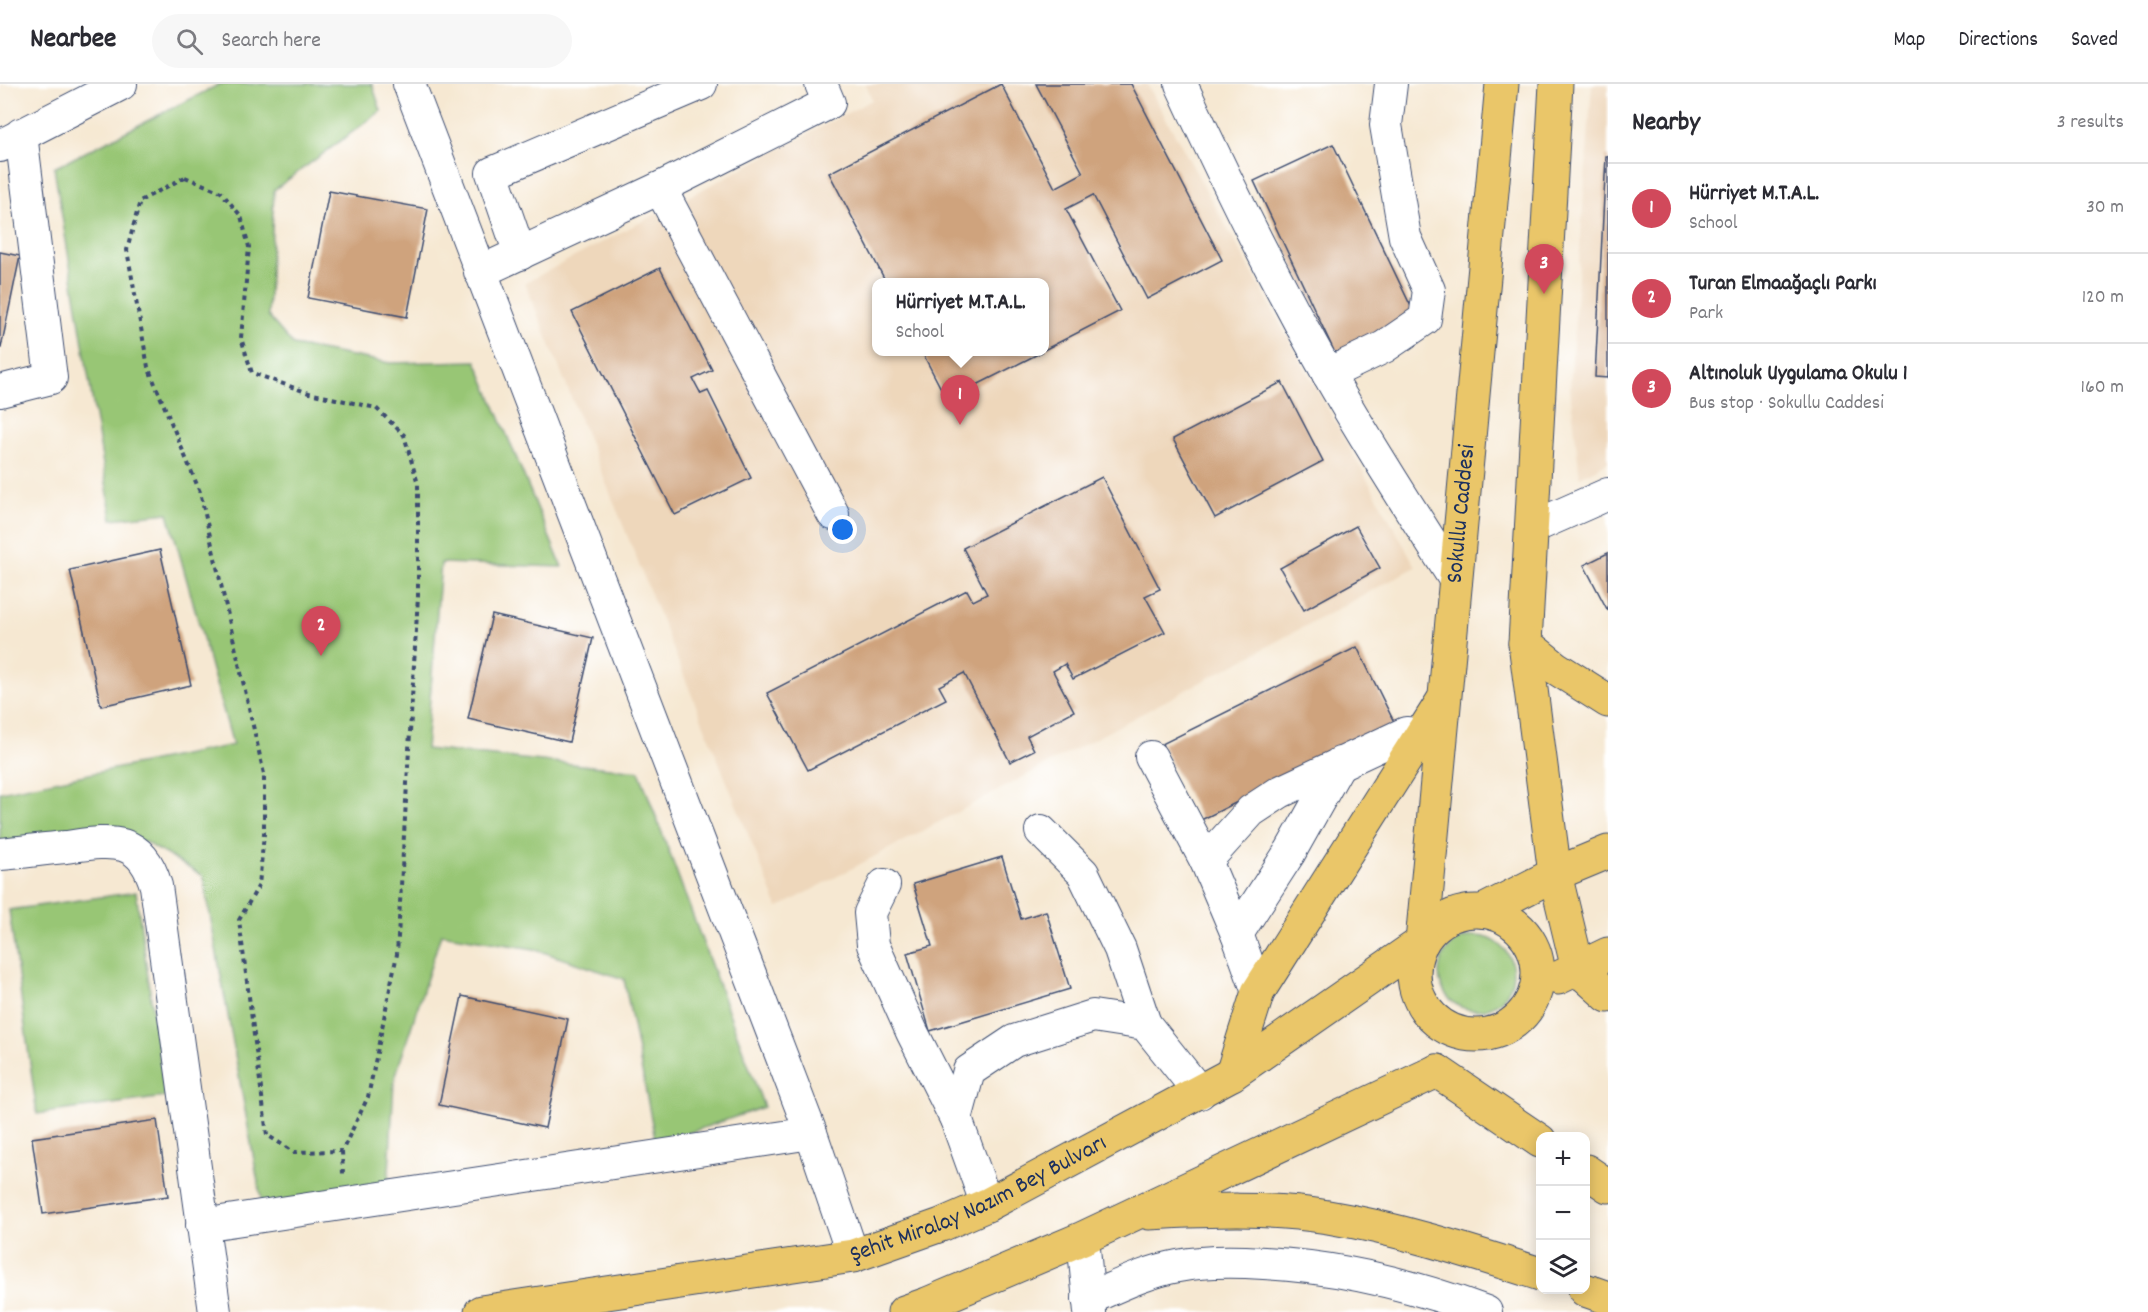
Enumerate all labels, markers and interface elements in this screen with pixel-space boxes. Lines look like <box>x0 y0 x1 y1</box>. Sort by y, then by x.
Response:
search box <box>152 14 572 68</box>
text: Nearbee <box>30 21 116 61</box>
icon: search <box>173 25 206 58</box>
text: Search here <box>221 26 321 57</box>
text: Map <box>1894 26 1925 56</box>
text: Directions <box>1958 26 2038 56</box>
text: Saved <box>2071 26 2118 56</box>
text: Nearby <box>1632 105 1700 142</box>
text: 3 results <box>2057 109 2124 137</box>
text: Hürriyet M.T.A.L. <box>1689 179 1819 210</box>
text: 1 <box>1649 194 1654 222</box>
text: 30 m <box>2086 194 2124 222</box>
text: School <box>1689 210 1738 238</box>
pin: 3 <box>1524 244 1564 294</box>
text: Turan Elmaağaçlı Parkı <box>1689 269 1877 300</box>
popup <box>872 278 1049 356</box>
text: 2 <box>1647 284 1656 312</box>
text: 120 m <box>2082 284 2124 312</box>
text: Hürriyet M.T.A.L. <box>895 288 1026 319</box>
text: Park <box>1689 300 1723 328</box>
text: School <box>895 319 944 347</box>
text: Altınoluk Uygulama Okulu 1 <box>1689 359 1908 390</box>
text: 3 <box>1647 374 1656 402</box>
text: 160 m <box>2081 374 2124 402</box>
pin: 1 <box>940 376 980 425</box>
text: Bus stop · Sokullu Caddesi <box>1689 390 1884 418</box>
street label: Sokullu Caddesi <box>1439 443 1485 585</box>
your location <box>828 515 857 544</box>
pin: 2 <box>302 606 340 656</box>
street label: Şehit Miralay Nazım Bey Bulvarı <box>846 1127 1113 1273</box>
map controls <box>1536 1132 1590 1294</box>
button: + <box>1536 1132 1590 1186</box>
button: − <box>1536 1186 1590 1240</box>
button: layers <box>1536 1240 1590 1294</box>

